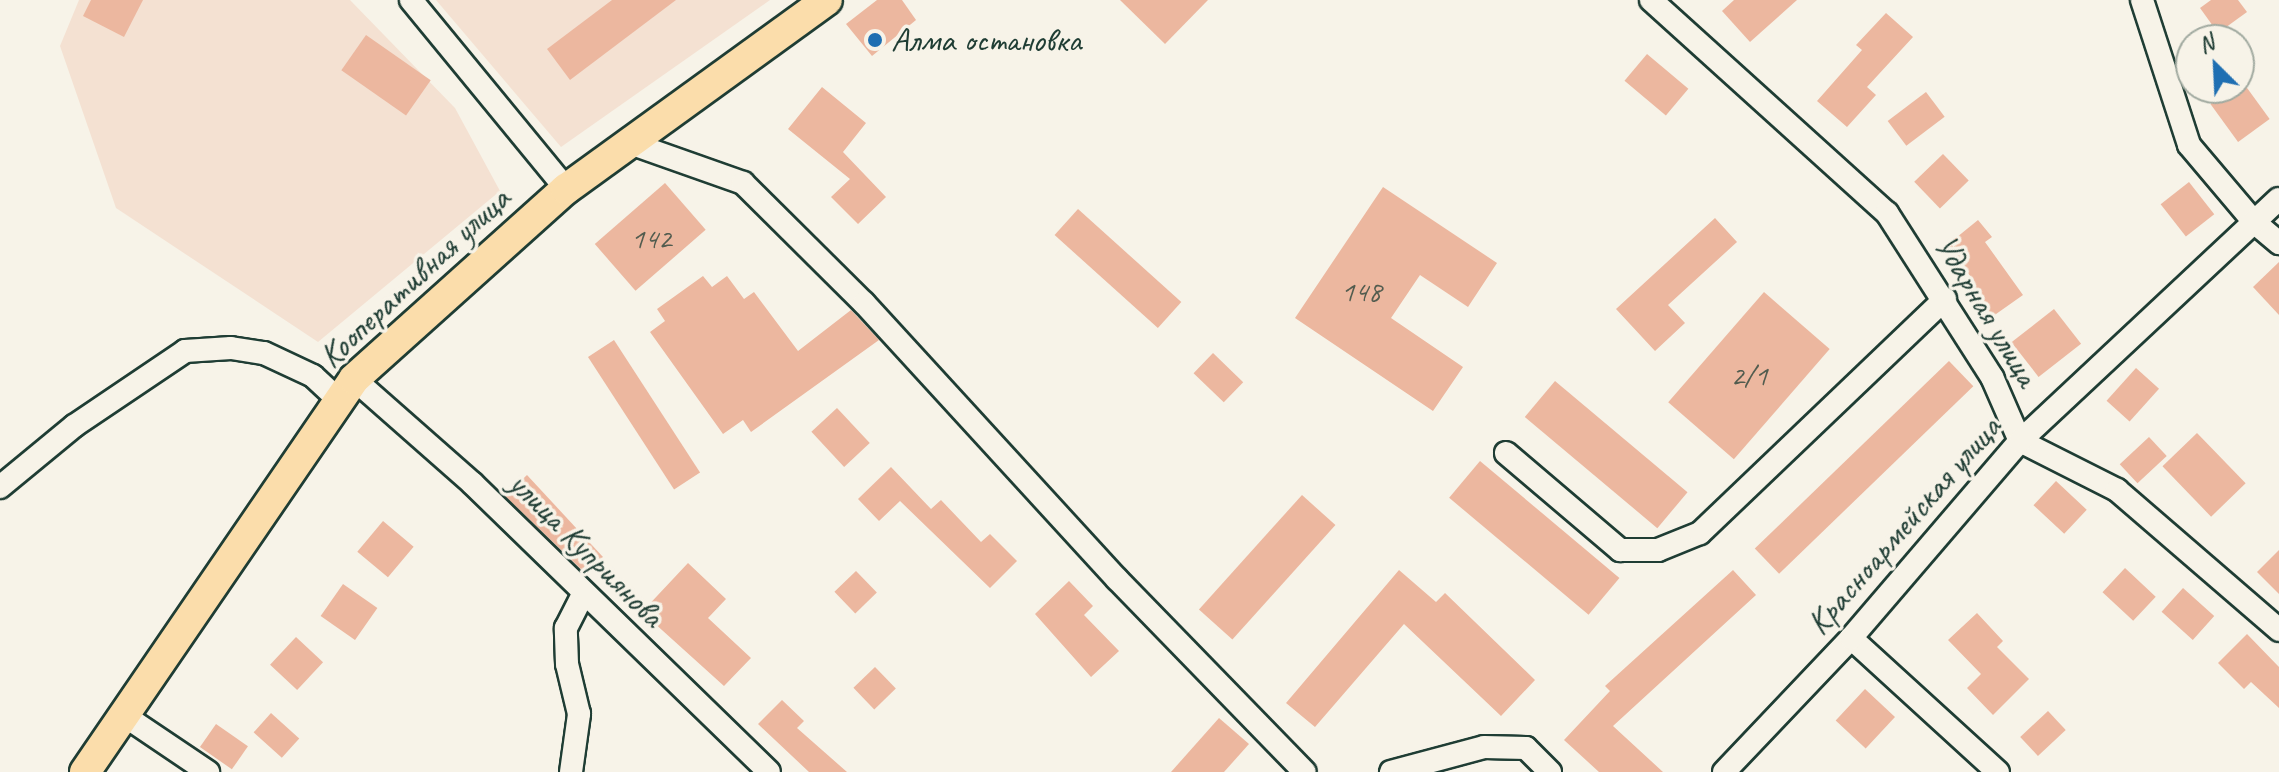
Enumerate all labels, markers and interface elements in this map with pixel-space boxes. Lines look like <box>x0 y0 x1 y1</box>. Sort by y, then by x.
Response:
place label: Алма остановка <box>891 20 1085 60</box>
north arrow <box>2175 24 2255 104</box>
text: N <box>2194 28 2218 59</box>
marker: Алма остановка <box>866 31 884 49</box>
street label: Кооперативная улица <box>309 177 519 377</box>
house number: 142 <box>631 220 671 256</box>
street label: Ударная улица <box>1926 227 2048 393</box>
house number: 148 <box>1341 273 1381 309</box>
house number: 2/1 <box>1731 357 1767 393</box>
street label: Красноармейская улица <box>1796 407 2010 643</box>
street label: улица Куприянова <box>501 463 673 635</box>

